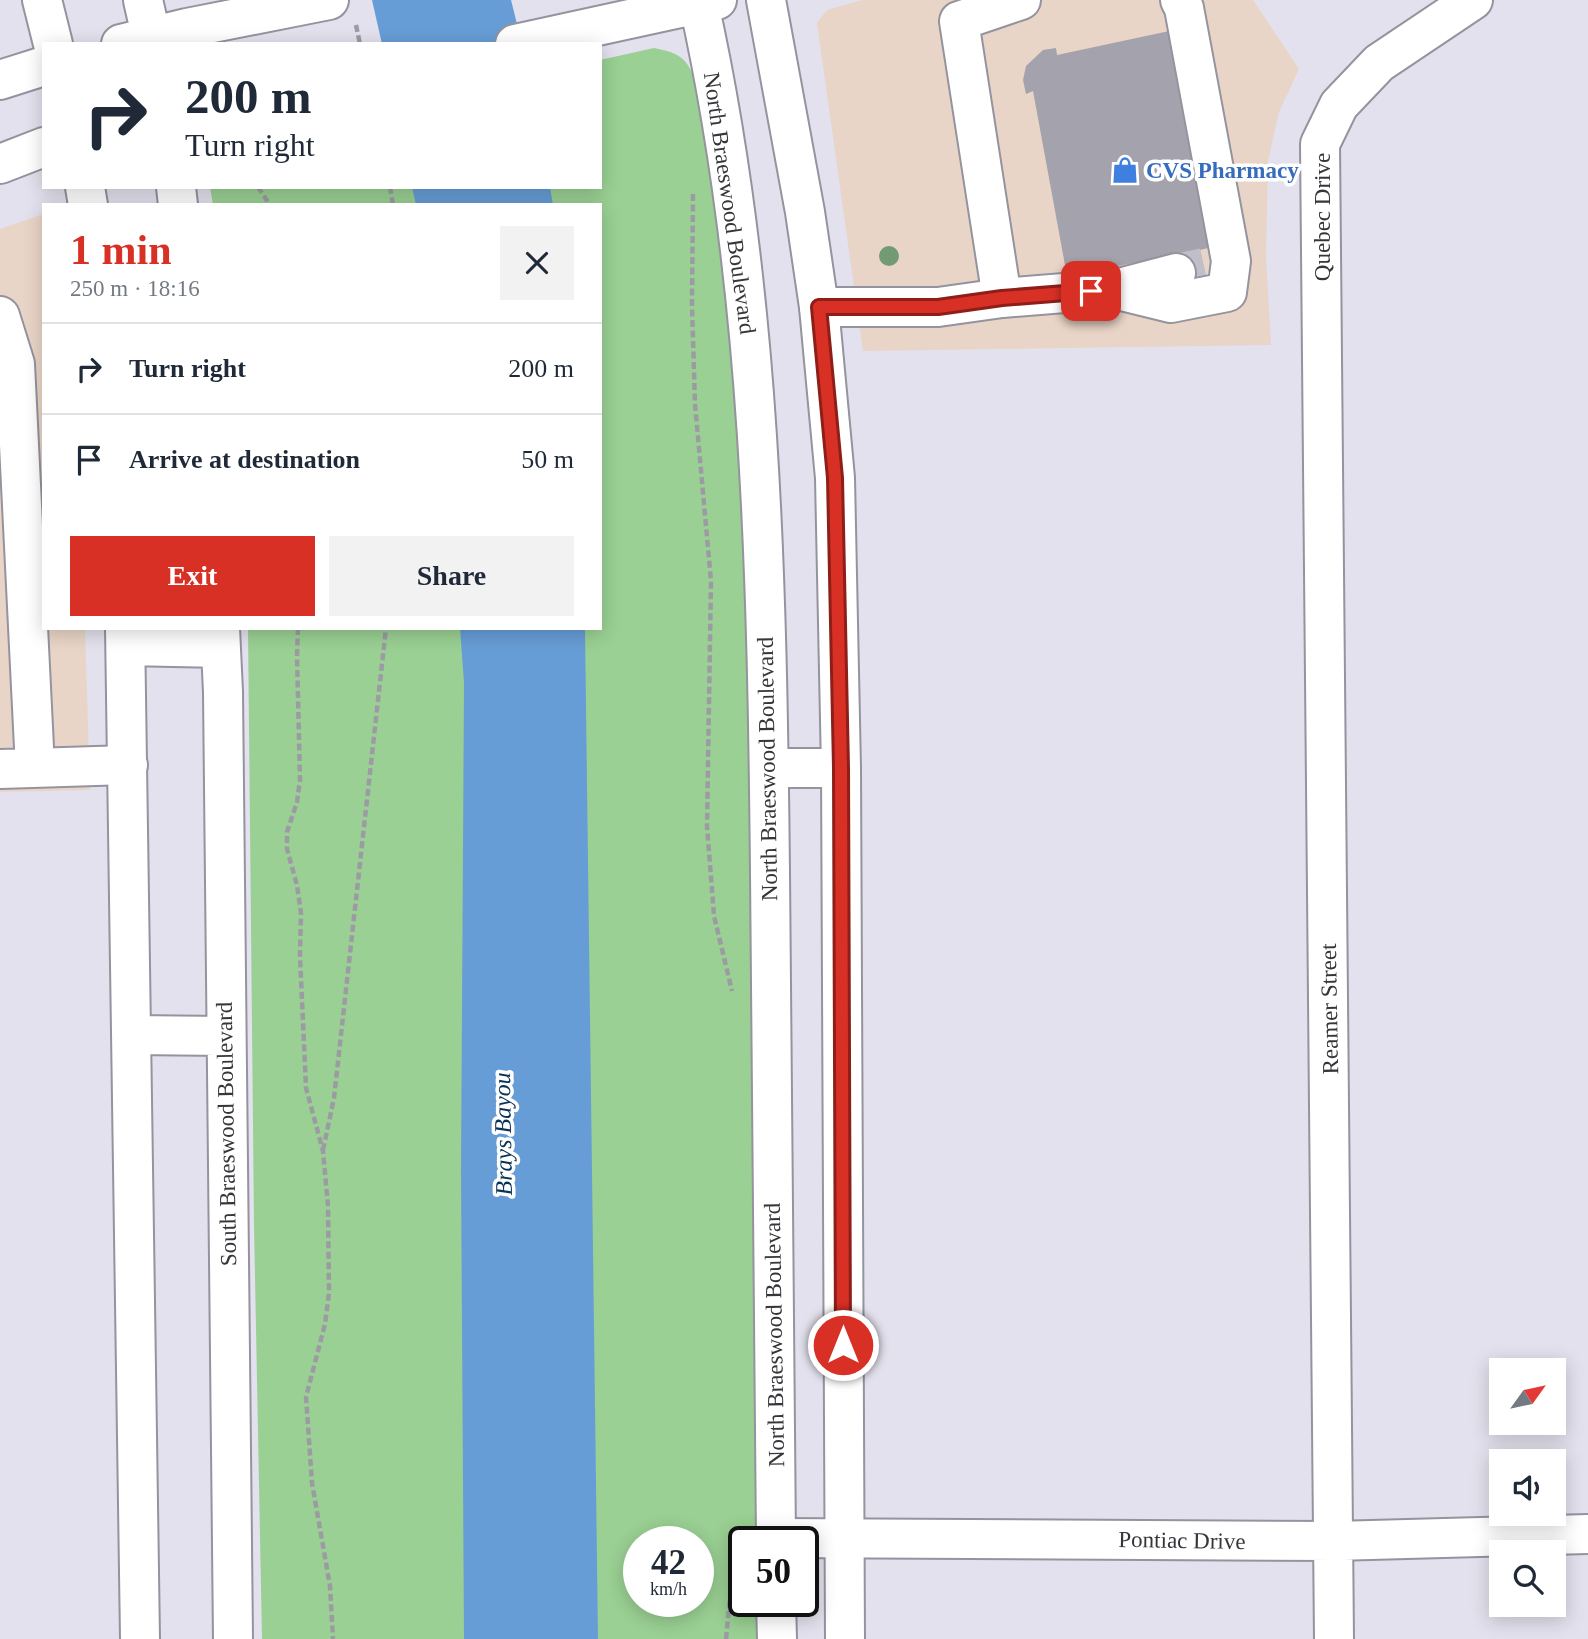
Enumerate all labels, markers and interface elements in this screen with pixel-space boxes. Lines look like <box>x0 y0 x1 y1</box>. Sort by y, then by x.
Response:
text: 200 m <box>185 69 312 124</box>
icon: right <box>70 70 161 161</box>
street label: North Braeswood Boulevard <box>699 70 760 336</box>
text: Turn right <box>185 127 315 163</box>
street label: Quebec Drive <box>1310 153 1335 281</box>
shop icon: CVS Pharmacy <box>1110 155 1140 185</box>
place label: CVS Pharmacy <box>1146 158 1299 183</box>
button: close <box>500 226 574 300</box>
text: 1 min <box>70 227 172 273</box>
pin <box>1061 261 1121 321</box>
icon: arrive <box>1072 272 1110 310</box>
text: 250 m · 18:16 <box>70 276 200 301</box>
icon: right <box>70 350 108 388</box>
text: Turn right <box>129 354 246 383</box>
text: 200 m <box>508 354 574 383</box>
icon: arrive <box>70 441 108 479</box>
text: Arrive at destination <box>129 445 360 474</box>
text: 50 m <box>521 445 574 474</box>
button: Exit <box>70 536 315 616</box>
button: Share <box>329 536 574 616</box>
street label: North Braeswood Boulevard <box>753 636 782 901</box>
street label: Reamer Street <box>1316 943 1343 1075</box>
street label: South Braeswood Boulevard <box>212 1001 241 1266</box>
water label: Brays Bayou <box>489 1072 517 1196</box>
street label: North Braeswood Boulevard <box>760 1202 789 1467</box>
position arrow <box>806 1308 880 1382</box>
north arrow <box>1489 1358 1566 1435</box>
map controls <box>1489 1358 1566 1617</box>
button: sound <box>1489 1449 1566 1526</box>
speed limit sign: 50 <box>728 1526 819 1617</box>
street label: Pontiac Drive <box>1118 1527 1246 1554</box>
button: search <box>1489 1540 1566 1617</box>
text: 42 <box>651 1543 686 1582</box>
text: km/h <box>650 1579 687 1599</box>

